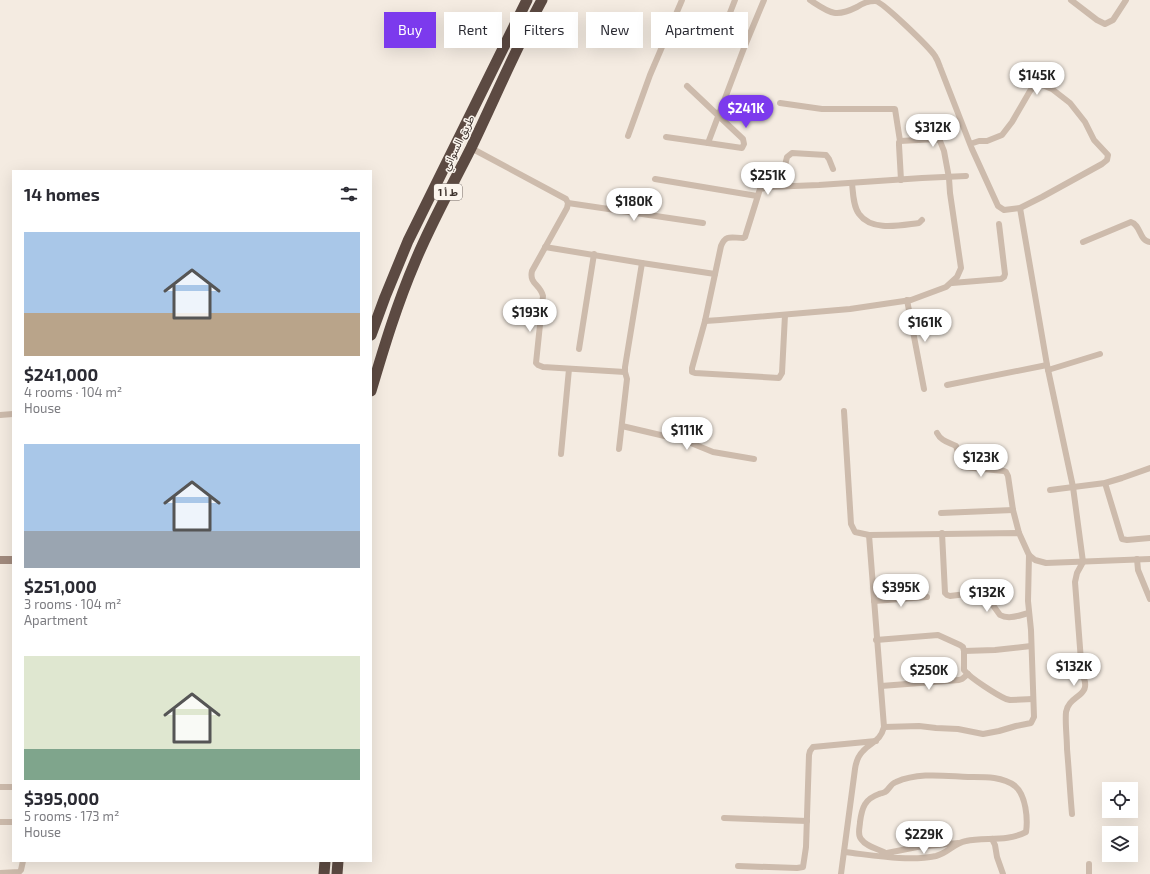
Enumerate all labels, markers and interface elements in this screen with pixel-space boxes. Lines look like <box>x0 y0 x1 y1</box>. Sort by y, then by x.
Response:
chip: Buy <box>384 12 436 48</box>
chip: Rent <box>444 12 502 48</box>
chip: Filters <box>510 12 578 48</box>
chip: New <box>586 12 643 48</box>
chip: Apartment <box>651 12 748 48</box>
pin: $145K <box>1009 62 1065 96</box>
text: $145K <box>1019 67 1055 83</box>
pin: $241K <box>718 95 774 129</box>
text: $241K <box>727 100 765 116</box>
street label: طريق السواني <box>439 113 480 174</box>
pin: $312K <box>905 114 961 148</box>
text: $312K <box>915 119 951 135</box>
pin: $251K <box>740 162 796 196</box>
text: $251K <box>750 167 786 183</box>
icon: filters <box>338 183 360 205</box>
text: 14 homes <box>24 184 100 204</box>
road number: ط أ 1 <box>434 184 462 200</box>
pin: $180K <box>606 188 662 222</box>
text: $180K <box>615 193 653 209</box>
icon: home <box>156 258 228 330</box>
pin: $193K <box>502 299 558 333</box>
text: $193K <box>512 304 548 320</box>
pin: $161K <box>897 309 953 343</box>
text: $161K <box>908 314 942 330</box>
text: $241,000 <box>24 364 98 384</box>
text: 4 rooms · 104 m² <box>24 384 122 400</box>
text: House <box>24 400 61 416</box>
pin: $111K <box>659 417 715 451</box>
text: $111K <box>671 422 703 438</box>
pin: $123K <box>953 444 1009 478</box>
text: $123K <box>963 449 999 465</box>
icon: home <box>156 470 228 542</box>
pin: $395K <box>873 574 929 608</box>
text: $251,000 <box>24 576 97 596</box>
text: $395K <box>882 579 920 595</box>
pin: $132K <box>959 579 1015 613</box>
text: $132K <box>969 584 1005 600</box>
text: 3 rooms · 104 m² <box>24 596 121 612</box>
text: Apartment <box>24 612 88 628</box>
pin: $132K <box>1046 653 1102 687</box>
pin: $250K <box>901 657 957 691</box>
text: $132K <box>1056 658 1092 674</box>
text: $250K <box>910 662 948 678</box>
icon: home <box>156 682 228 754</box>
map controls <box>1102 782 1138 862</box>
button: locate <box>1102 782 1138 818</box>
text: $395,000 <box>24 788 99 808</box>
text: 5 rooms · 173 m² <box>24 808 119 824</box>
pin: $229K <box>896 821 952 855</box>
text: House <box>24 824 61 840</box>
text: $229K <box>905 826 943 842</box>
button: layers <box>1102 826 1138 862</box>

